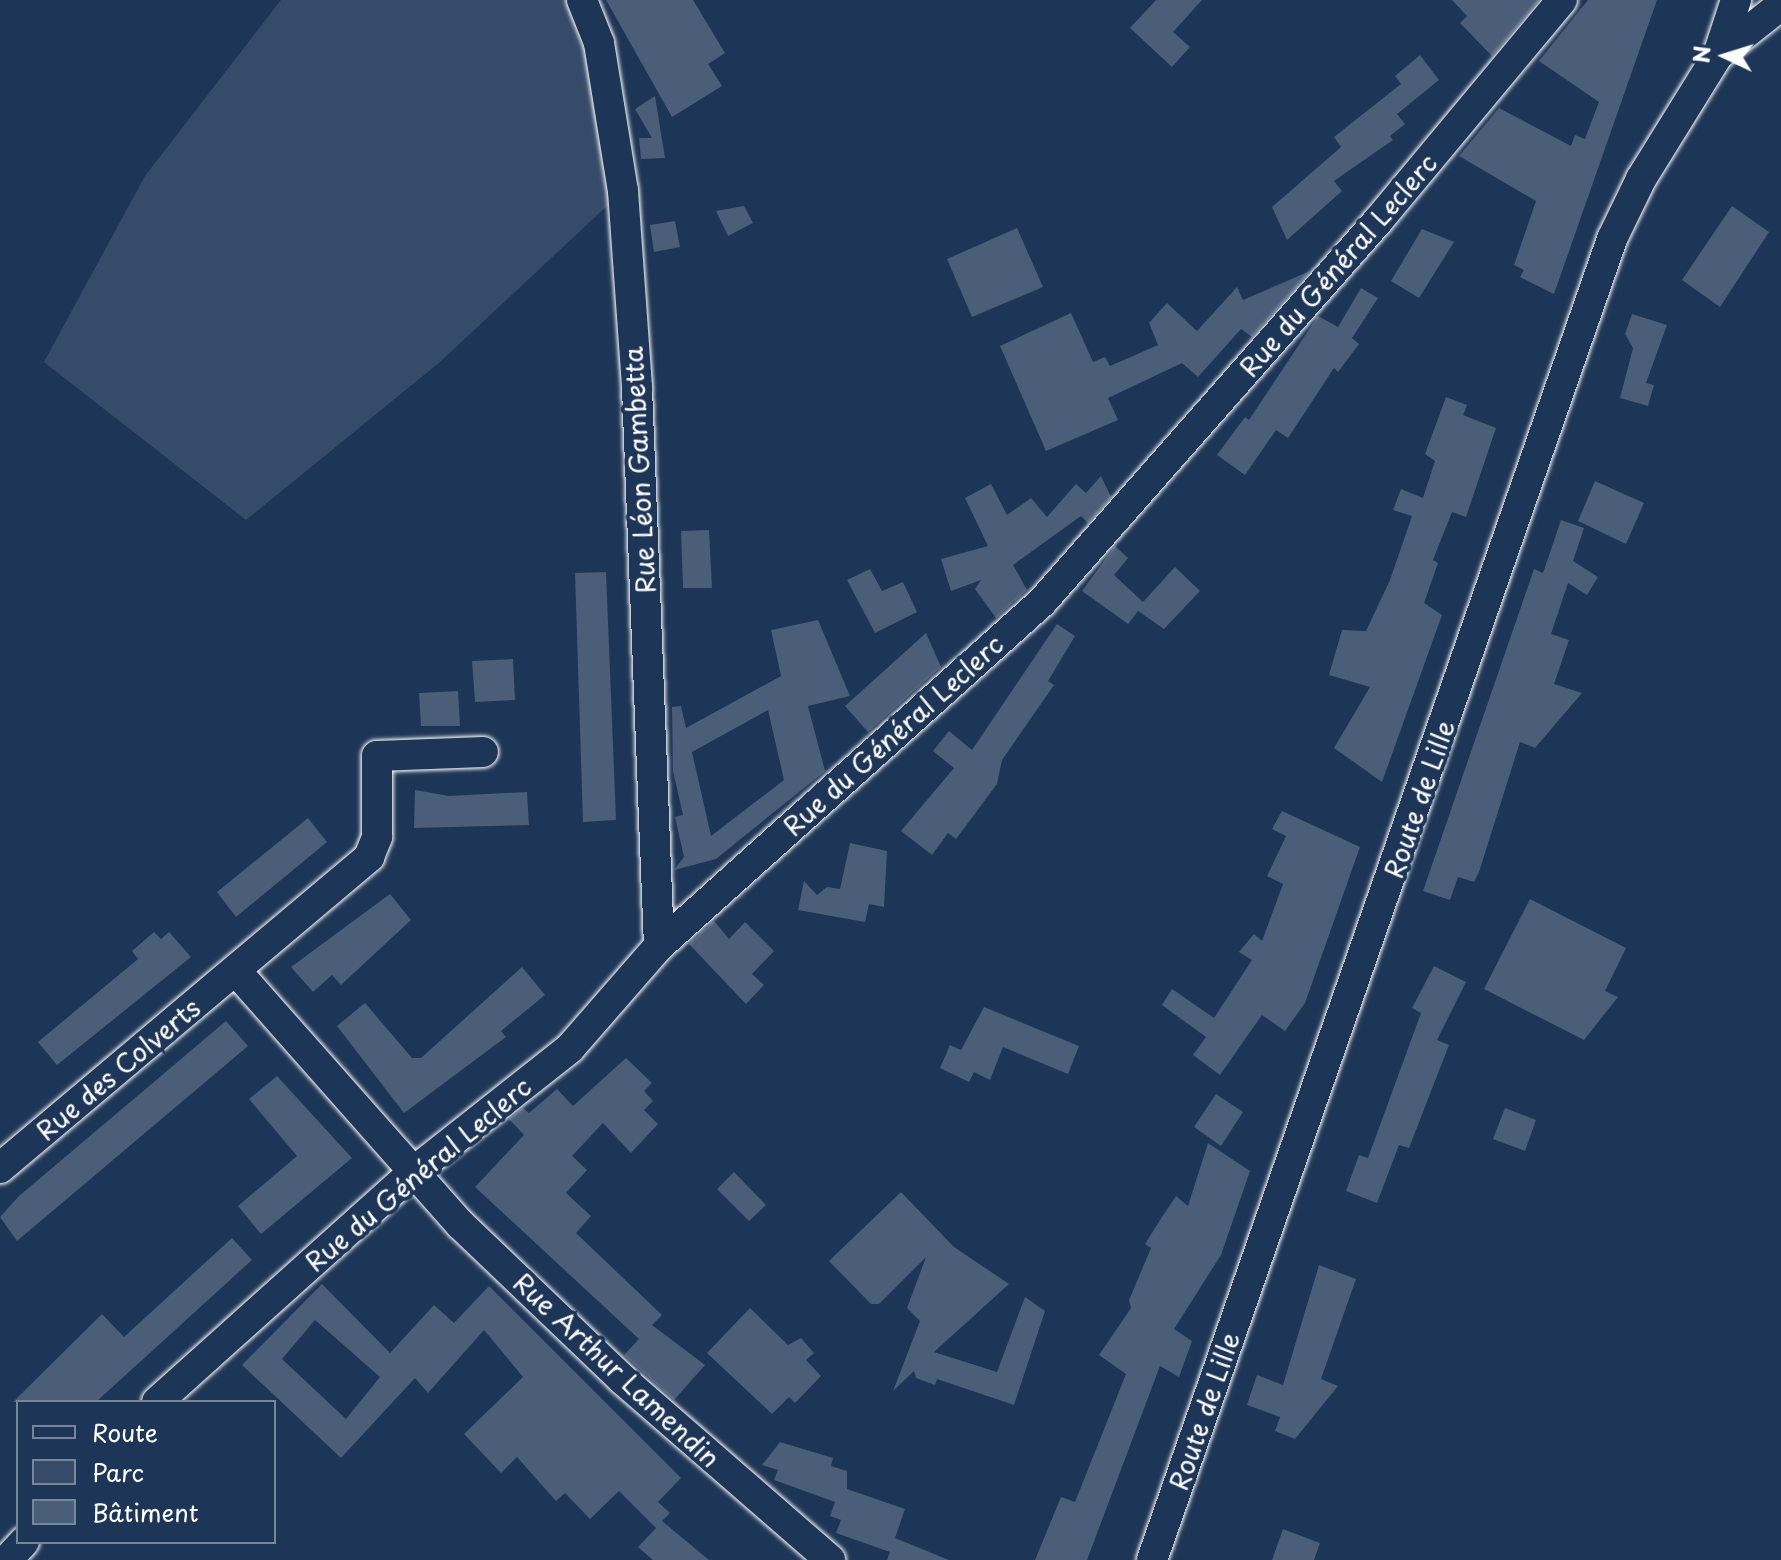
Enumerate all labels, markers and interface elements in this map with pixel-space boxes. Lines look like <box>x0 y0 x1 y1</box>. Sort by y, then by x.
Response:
north arrow <box>1685 16 1765 96</box>
text: N <box>1683 44 1718 64</box>
street label: Rue du Général Leclerc <box>1231 146 1445 384</box>
street label: Rue Léon Gambetta <box>617 345 661 595</box>
street label: Rue du Général Leclerc <box>775 627 1011 843</box>
street label: Route de Lille <box>1377 715 1461 883</box>
street label: Rue des Colverts <box>28 990 208 1148</box>
street label: Rue du Général Leclerc <box>297 1069 539 1279</box>
street label: Rue Arthur Lamendin <box>506 1265 728 1475</box>
street label: Route de Lille <box>1162 1327 1246 1495</box>
legend <box>16 1400 276 1544</box>
text: Route <box>92 1414 158 1450</box>
text: Parc <box>92 1454 144 1490</box>
text: Bâtiment <box>92 1494 199 1530</box>

